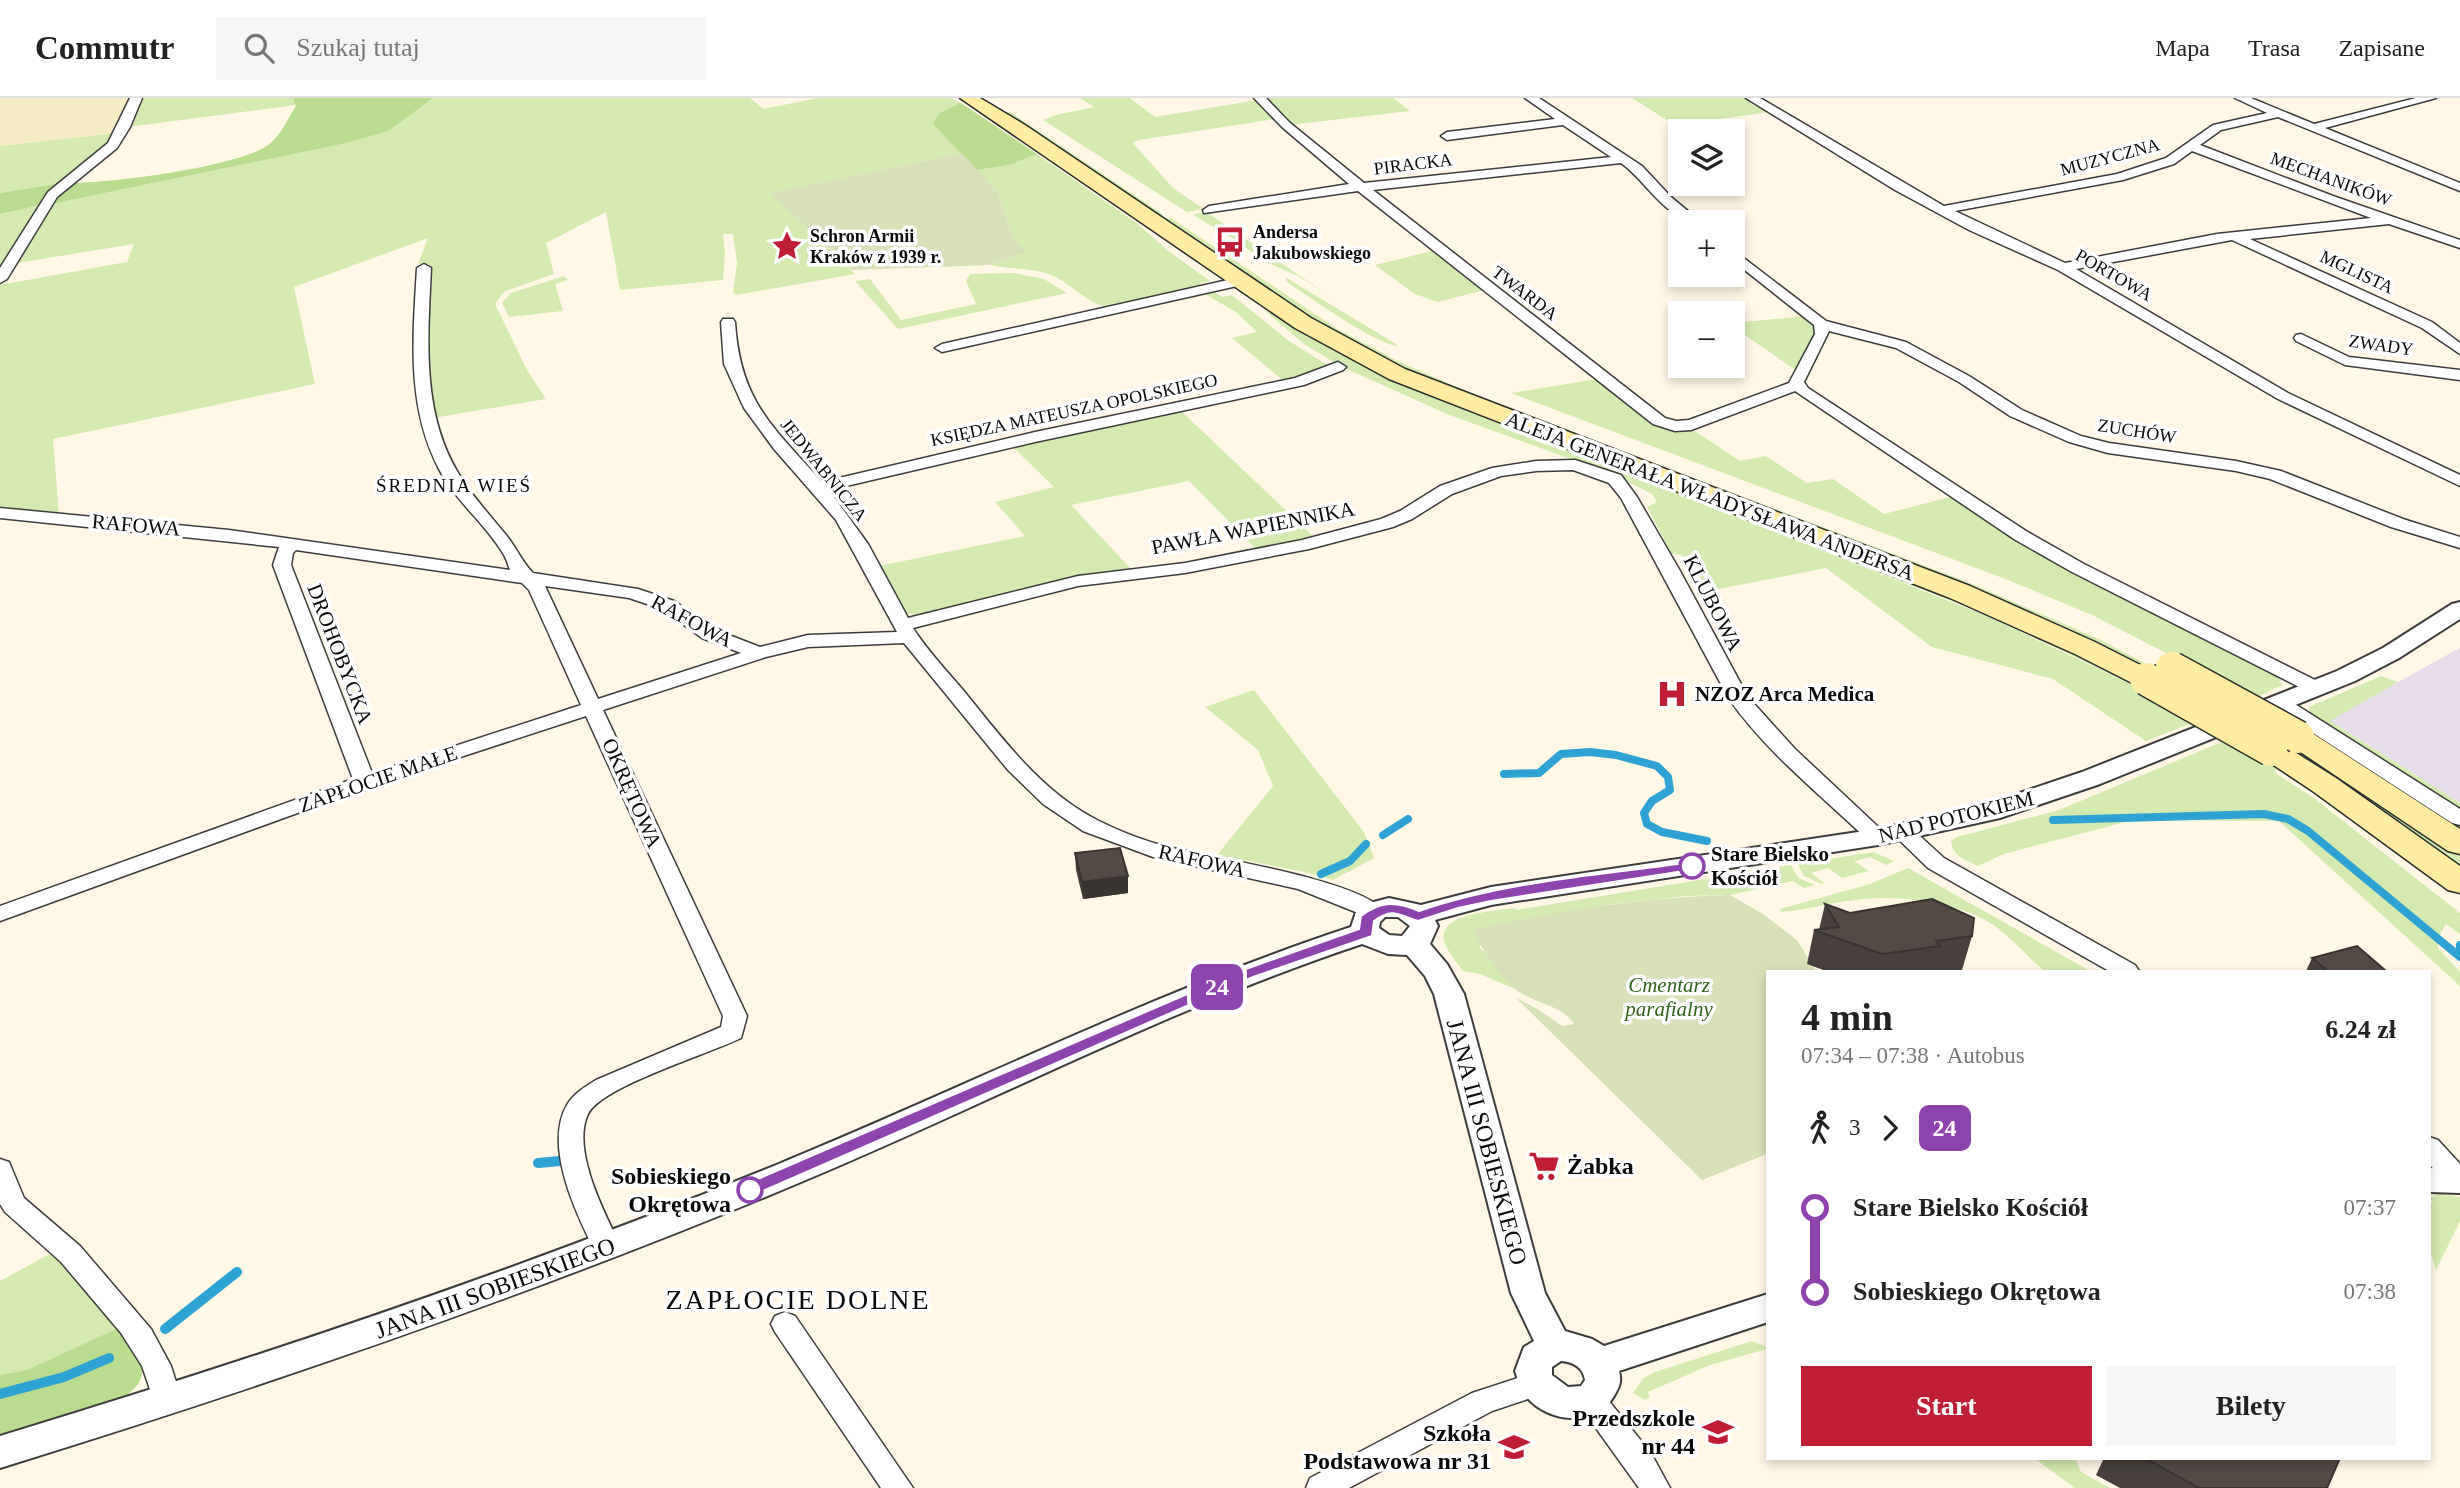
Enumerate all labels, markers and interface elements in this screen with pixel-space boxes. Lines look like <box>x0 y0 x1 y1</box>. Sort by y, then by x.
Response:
search box <box>216 17 706 80</box>
icon: search <box>240 29 278 67</box>
text: Commutr <box>35 30 174 66</box>
text: Szukaj tutaj <box>296 33 420 62</box>
text: Mapa <box>2155 35 2210 61</box>
text: Trasa <box>2248 35 2300 61</box>
text: Zapisane <box>2338 35 2425 61</box>
map controls <box>1668 119 1745 378</box>
button: layers <box>1668 119 1745 196</box>
street label: MUZYCZNA <box>2058 134 2162 180</box>
street label: MECHANIKÓW <box>2268 147 2394 210</box>
street label: PIRACKA <box>1373 149 1453 179</box>
button: + <box>1668 210 1745 287</box>
place label: Andersa Jakubowskiego <box>1253 222 1371 263</box>
bus stop icon: Andersa Jakubowskiego <box>1213 225 1247 259</box>
place label: Schron Armii Kraków z 1939 r. <box>810 226 941 267</box>
place icon: Schron Armii Kraków z 1939 r. <box>770 229 804 263</box>
street label: PORTOWA <box>2072 245 2156 305</box>
street label: MGLISTA <box>2317 246 2397 298</box>
street label: TWARDA <box>1488 262 1562 324</box>
button: − <box>1668 301 1745 378</box>
street label: ZWADY <box>2347 331 2415 359</box>
street label: KSIĘDZA MATEUSZA OPOLSKIEGO <box>929 370 1219 450</box>
street label: ALEJA GENERAŁA WŁADYSŁAWA ANDERSA <box>1502 407 1919 586</box>
street label: ZUCHÓW <box>2096 414 2178 447</box>
street label: JEDWABNICZA <box>777 415 871 525</box>
district label: ŚREDNIA WIEŚ <box>376 475 532 496</box>
street label: PAWŁA WAPIENNIKA <box>1149 496 1357 559</box>
street label: RAFOWA <box>91 509 182 541</box>
street label: KLUBOWA <box>1678 551 1748 656</box>
street label: DROHOBYCKA <box>302 581 378 728</box>
street label: RAFOWA <box>647 590 738 653</box>
hospital icon: NZOZ Arca Medica <box>1655 677 1689 711</box>
place label: NZOZ Arca Medica <box>1695 682 1875 706</box>
street label: OKRĘTOWA <box>597 734 667 852</box>
street label: ZAPŁOCIE MAŁE <box>295 741 461 817</box>
street label: NAD POTOKIEM <box>1876 786 2036 848</box>
street label: RAFOWA <box>1156 839 1249 883</box>
place label: Stare Bielsko Kościół <box>1711 842 1829 890</box>
marker: Stare Bielsko Kościół <box>1679 853 1705 879</box>
line badge: 24 <box>1186 964 1248 1010</box>
park label: Cmentarz parafialny <box>1623 973 1713 1021</box>
text: 24 <box>1205 974 1229 1000</box>
text: 4 min <box>1801 996 1893 1038</box>
text: 6.24 zł <box>2325 1015 2396 1044</box>
street label: JANA III SOBIESKIEGO <box>1442 1016 1532 1268</box>
text: 07:34 – 07:38 · Autobus <box>1801 1043 2025 1068</box>
icon: walk <box>1801 1109 1839 1147</box>
icon: forward <box>1871 1109 1909 1147</box>
text: 3 <box>1849 1115 1861 1140</box>
text: 24 <box>1933 1115 1957 1141</box>
supermarket icon: Żabka <box>1527 1149 1561 1183</box>
place label: Żabka <box>1567 1153 1634 1179</box>
place label: Sobieskiego Okrętowa <box>611 1163 731 1217</box>
marker: Sobieskiego Okrętowa <box>737 1177 763 1203</box>
text: Stare Bielsko Kościół <box>1853 1193 2088 1222</box>
text: 07:37 <box>2344 1195 2396 1220</box>
street label: JANA III SOBIESKIEGO <box>372 1232 618 1344</box>
text: Sobieskiego Okrętowa <box>1853 1277 2101 1306</box>
text: 07:38 <box>2344 1279 2396 1304</box>
district label: ZAPŁOCIE DOLNE <box>665 1284 931 1315</box>
button: Start <box>1801 1366 2092 1446</box>
button: Bilety <box>2106 1366 2396 1446</box>
place label: Przedszkole nr 44 <box>1572 1405 1695 1459</box>
school or university icon: Przedszkole nr 44 <box>1701 1415 1735 1449</box>
place label: Szkoła Podstawowa nr 31 <box>1303 1420 1491 1474</box>
school or university icon: Szkoła Podstawowa nr 31 <box>1497 1430 1531 1464</box>

